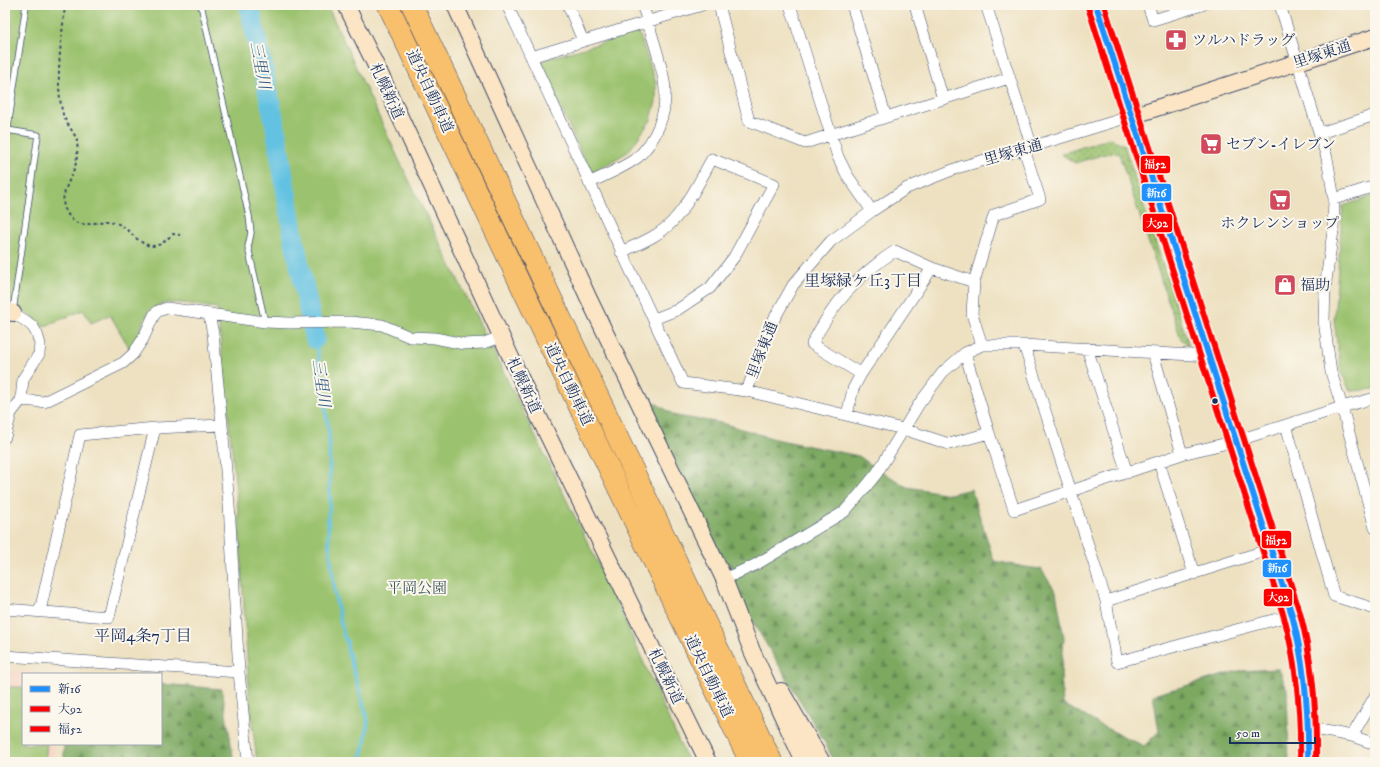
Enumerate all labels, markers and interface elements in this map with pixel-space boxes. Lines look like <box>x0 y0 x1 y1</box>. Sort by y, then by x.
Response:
pharmacy icon: ツルハドラッグ <box>1163 27 1189 53</box>
place label: ツルハドラッグ <box>1192 31 1295 50</box>
street label: 里塚東通 <box>1291 36 1354 73</box>
water label: 三里川 <box>246 40 275 93</box>
street label: 道央自動車道 <box>402 46 457 136</box>
street label: 札幌新道 <box>365 60 408 122</box>
supermarket icon: セブン-イレブン <box>1198 131 1224 157</box>
street label: 里塚東通 <box>982 135 1045 170</box>
place label: セブン-イレブン <box>1226 135 1336 154</box>
line badge: 福52 <box>1140 155 1171 174</box>
text: 福52 <box>1144 158 1167 172</box>
line badge: 新16 <box>1141 183 1172 202</box>
text: 新16 <box>1146 187 1168 201</box>
supermarket icon: ホクレンショップ <box>1267 187 1293 213</box>
line badge: 大92 <box>1142 213 1173 233</box>
place label: ホクレンショップ <box>1221 214 1339 233</box>
text: 大92 <box>1146 217 1169 231</box>
district label: 里塚緑ケ丘3丁目 <box>804 271 922 291</box>
shop icon: 福助 <box>1272 272 1298 298</box>
place label: 福助 <box>1300 276 1330 295</box>
street label: 里塚東通 <box>743 319 782 382</box>
street label: 道央自動車道 <box>540 340 597 429</box>
street label: 札幌新道 <box>502 354 545 416</box>
water label: 三里川 <box>308 358 335 410</box>
unlabelled marker <box>1210 396 1220 406</box>
line badge: 福52 <box>1261 530 1292 549</box>
text: 福52 <box>1265 534 1288 548</box>
line badge: 新16 <box>1262 559 1292 578</box>
text: 新16 <box>1267 562 1289 576</box>
park label: 平岡公園 <box>387 579 447 598</box>
line badge: 大92 <box>1263 588 1293 607</box>
text: 大92 <box>1267 591 1290 605</box>
district label: 平岡4条7丁目 <box>94 626 192 646</box>
street label: 道央自動車道 <box>680 632 737 721</box>
street label: 札幌新道 <box>644 645 687 707</box>
legend <box>22 673 162 745</box>
text: 新16 <box>58 682 81 697</box>
text: 大92 <box>58 702 82 717</box>
scale bar <box>1230 719 1315 745</box>
text: 福52 <box>58 722 82 737</box>
text: 50 m <box>1236 726 1260 741</box>

